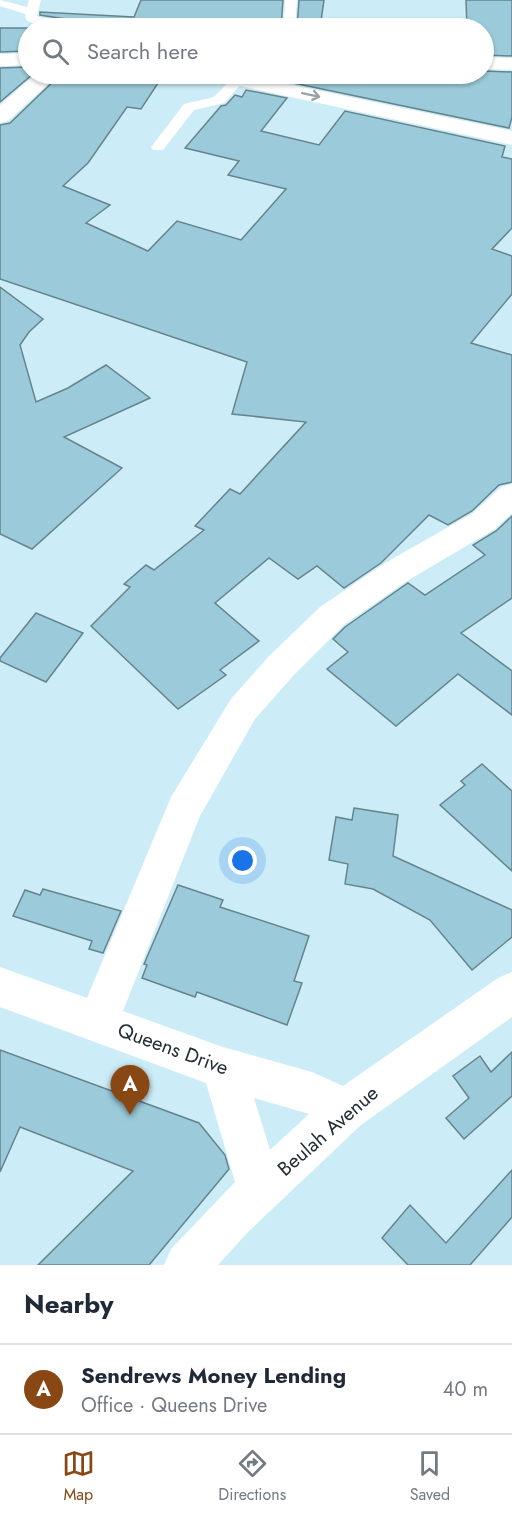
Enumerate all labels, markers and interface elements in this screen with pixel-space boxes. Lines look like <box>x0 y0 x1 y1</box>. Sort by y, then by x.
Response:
search box <box>18 18 494 84</box>
icon: search <box>39 35 72 68</box>
text: Search here <box>87 35 198 67</box>
one-way arrow <box>300 90 320 101</box>
your location <box>228 846 257 875</box>
street label: Queens Drive <box>114 1016 232 1082</box>
pin: A <box>110 1066 150 1115</box>
street label: Beulah Avenue <box>271 1079 385 1183</box>
text: Nearby <box>24 1285 113 1323</box>
text: Sendrews Money Lending <box>81 1359 346 1391</box>
text: A <box>36 1375 51 1404</box>
text: 40 m <box>443 1375 488 1404</box>
text: Office · Queens Drive <box>81 1391 267 1420</box>
tab: Map <box>62 1447 95 1506</box>
tab: Directions <box>218 1447 286 1506</box>
tab: Saved <box>410 1447 450 1506</box>

